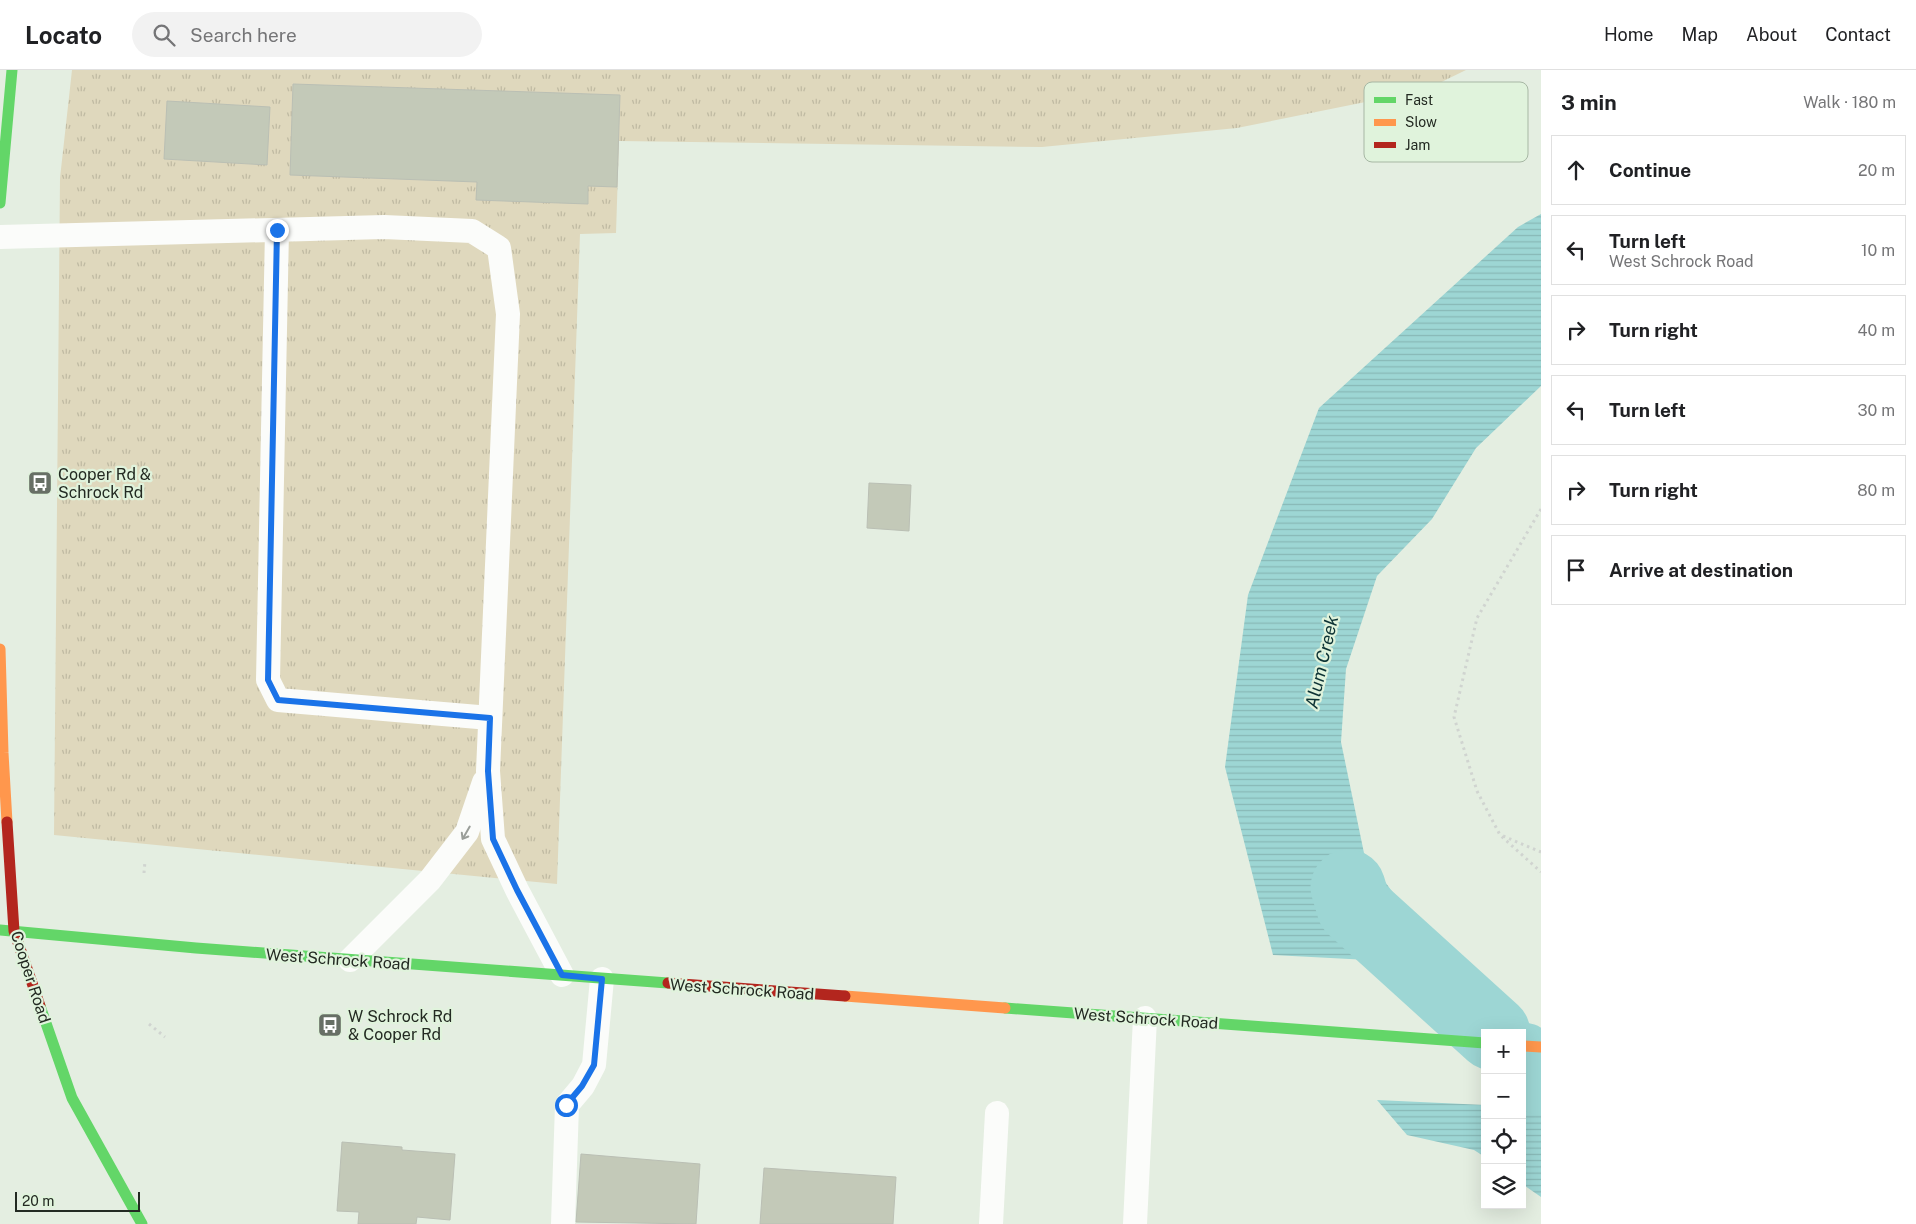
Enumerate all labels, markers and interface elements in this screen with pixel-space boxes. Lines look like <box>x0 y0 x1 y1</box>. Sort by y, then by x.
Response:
search box <box>132 12 482 57</box>
text: Locato <box>25 21 102 49</box>
icon: search <box>150 21 178 49</box>
text: Search here <box>190 24 297 46</box>
text: Home <box>1604 24 1654 45</box>
text: Map <box>1682 24 1718 45</box>
text: About <box>1746 24 1797 45</box>
text: Contact <box>1825 24 1891 45</box>
legend <box>1364 82 1528 162</box>
text: 3 min <box>1561 90 1617 115</box>
text: Fast <box>1405 92 1433 108</box>
text: Walk · 180 m <box>1803 93 1896 112</box>
text: Slow <box>1405 114 1437 130</box>
text: Jam <box>1405 137 1430 153</box>
icon: ahead <box>1562 156 1590 184</box>
text: Continue <box>1609 159 1691 181</box>
text: 20 m <box>1858 161 1895 180</box>
route end <box>266 219 289 242</box>
text: Turn left <box>1609 230 1686 252</box>
icon: left <box>1562 236 1590 264</box>
text: 10 m <box>1861 241 1895 260</box>
text: West Schrock Road <box>1609 252 1754 271</box>
icon: right <box>1562 316 1590 344</box>
text: Turn right <box>1609 319 1698 341</box>
text: 40 m <box>1857 321 1895 340</box>
icon: left <box>1562 396 1590 424</box>
text: Turn left <box>1609 399 1686 421</box>
text: 30 m <box>1858 401 1895 420</box>
place label: Cooper Rd & Schrock Rd <box>58 465 151 502</box>
bus stop icon: Cooper Rd & Schrock Rd <box>27 470 53 496</box>
icon: right <box>1562 476 1590 504</box>
text: Turn right <box>1609 479 1698 501</box>
text: 80 m <box>1857 481 1895 500</box>
icon: arrive <box>1562 556 1590 584</box>
text: Arrive at destination <box>1609 559 1793 581</box>
water label: Alum Creek <box>1301 613 1342 710</box>
one-way arrow <box>460 825 470 839</box>
street label: Cooper Road <box>7 929 54 1026</box>
street label: West Schrock Road <box>265 945 411 974</box>
street label: West Schrock Road <box>669 975 815 1004</box>
street label: West Schrock Road <box>1073 1004 1219 1033</box>
place label: W Schrock Rd & Cooper Rd <box>348 1007 452 1044</box>
bus stop icon: W Schrock Rd & Cooper Rd <box>317 1012 343 1038</box>
map controls <box>1481 1029 1526 1209</box>
button: + <box>1481 1029 1526 1074</box>
button: − <box>1481 1074 1526 1119</box>
route start <box>555 1094 578 1117</box>
button: locate <box>1481 1119 1526 1164</box>
button: layers <box>1481 1164 1526 1209</box>
scale bar <box>15 1189 140 1212</box>
text: 20 m <box>22 1193 54 1209</box>

